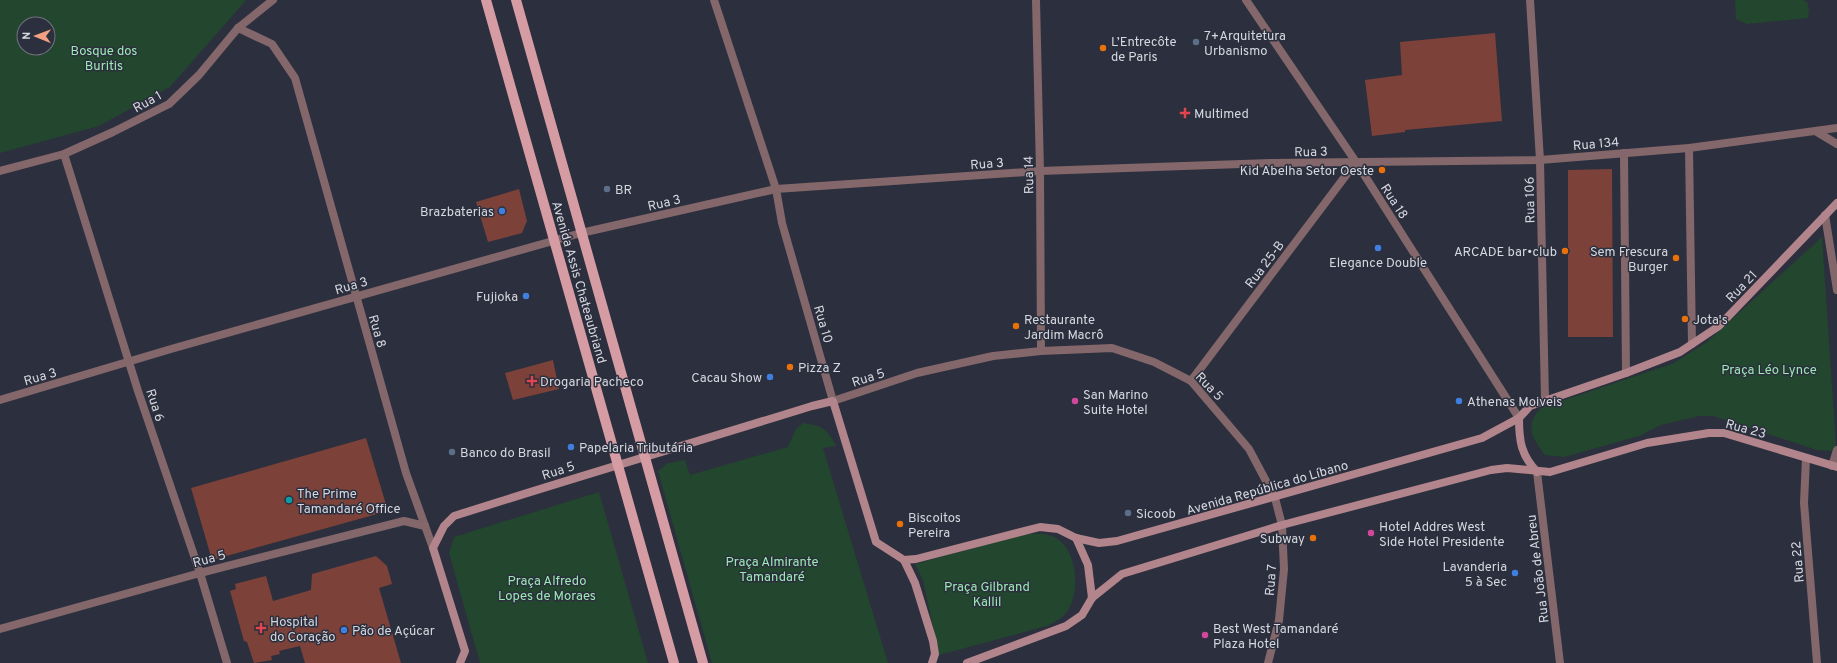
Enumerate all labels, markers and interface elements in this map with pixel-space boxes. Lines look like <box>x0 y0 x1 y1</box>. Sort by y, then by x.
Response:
north arrow <box>16 16 56 56</box>
place label: 7+Arquitetura Urbanismo <box>1204 29 1286 60</box>
text: N <box>20 32 34 40</box>
place label: L’Entrecôte de Paris <box>1111 35 1176 66</box>
marker: 7+Arquitetura Urbanismo <box>1191 37 1201 47</box>
marker: L’Entrecôte de Paris <box>1098 43 1108 53</box>
park label: Bosque dos Buritis <box>71 44 137 75</box>
street label: Rua 1 <box>131 88 165 117</box>
marker: Multimed <box>1179 107 1191 119</box>
place label: Multimed <box>1194 107 1249 123</box>
street label: Rua 134 <box>1572 135 1620 155</box>
street label: Rua 3 <box>1294 145 1328 161</box>
street label: Rua 3 <box>970 156 1004 174</box>
street label: Rua 14 <box>1022 156 1038 194</box>
place label: Kid Abelha Setor Oeste <box>1240 164 1374 180</box>
marker: Kid Abelha Setor Oeste <box>1377 165 1387 175</box>
street label: Rua 106 <box>1523 176 1539 223</box>
street label: Rua 18 <box>1376 182 1411 223</box>
place label: BR <box>615 183 632 199</box>
marker: BR <box>602 184 612 194</box>
street label: Rua 3 <box>646 192 683 216</box>
street label: Avenida Assis Chateaubriand <box>547 199 609 366</box>
place label: Brazbaterias <box>420 205 494 221</box>
marker: Brazbaterias <box>497 206 507 216</box>
street label: Rua 25-B <box>1243 238 1289 292</box>
marker: Elegance Double <box>1373 243 1383 253</box>
place label: ARCADE bar•club <box>1454 245 1557 261</box>
place label: Sem Frescura Burger <box>1590 245 1668 276</box>
marker: ARCADE bar•club <box>1560 246 1570 256</box>
marker: Sem Frescura Burger <box>1671 253 1681 263</box>
place label: Elegance Double <box>1329 256 1427 272</box>
street label: Rua 21 <box>1723 268 1762 307</box>
street label: Rua 3 <box>333 275 370 299</box>
place label: Fujioka <box>476 290 518 306</box>
marker: Fujioka <box>521 291 531 301</box>
street label: Rua 10 <box>809 304 835 345</box>
street label: Rua 8 <box>364 313 388 350</box>
place label: Restaurante Jardim Macrô <box>1024 313 1103 344</box>
place label: Jota's <box>1693 313 1728 329</box>
marker: Jota's <box>1680 314 1690 324</box>
marker: Restaurante Jardim Macrô <box>1011 321 1021 331</box>
place label: Pizza Z <box>798 361 841 377</box>
marker: Pizza Z <box>785 362 795 372</box>
park label: Praça Léo Lynce <box>1721 363 1817 379</box>
street label: Rua 3 <box>22 366 59 390</box>
street label: Rua 5 <box>850 366 887 392</box>
street label: Rua 5 <box>1191 370 1226 405</box>
place label: Cacau Show <box>691 371 762 387</box>
marker: Cacau Show <box>765 372 775 382</box>
place label: Drogaria Pacheco <box>540 375 644 391</box>
marker: Drogaria Pacheco <box>527 376 537 386</box>
street label: Rua 6 <box>141 387 167 424</box>
place label: San Marino Suite Hotel <box>1083 388 1148 419</box>
place label: Athenas Moiveis <box>1467 395 1562 411</box>
marker: San Marino Suite Hotel <box>1070 396 1080 406</box>
marker: Athenas Moiveis <box>1454 396 1464 406</box>
street label: Rua 23 <box>1723 417 1768 443</box>
place label: Papelaria Tributária <box>579 441 693 457</box>
marker: Papelaria Tributária <box>566 442 576 452</box>
place label: Banco do Brasil <box>460 446 551 462</box>
marker: Banco do Brasil <box>447 447 457 457</box>
street label: Avenida República do Líbano <box>1185 458 1350 520</box>
street label: Rua 5 <box>540 459 577 485</box>
place label: The Prime Tamandaré Office <box>297 487 401 518</box>
marker: The Prime Tamandaré Office <box>284 495 294 505</box>
place label: Sicoob <box>1136 507 1176 523</box>
marker: Sicoob <box>1123 508 1133 518</box>
place label: Biscoitos Pereira <box>908 511 961 542</box>
street label: Rua João de Abreu <box>1524 514 1554 624</box>
marker: Biscoitos Pereira <box>895 519 905 529</box>
place label: Hotel Addres West Side Hotel Presidente <box>1379 520 1504 551</box>
marker: Hotel Addres West Side Hotel Presidente <box>1366 528 1376 538</box>
place label: Subway <box>1260 532 1305 548</box>
marker: Subway <box>1308 533 1318 543</box>
street label: Rua 22 <box>1789 540 1809 583</box>
street label: Rua 5 <box>191 548 228 572</box>
park label: Praça Almirante Tamandaré <box>725 555 819 586</box>
place label: Lavanderia 5 à Sec <box>1442 560 1507 591</box>
street label: Rua 7 <box>1263 563 1281 597</box>
marker: Lavanderia 5 à Sec <box>1510 568 1520 578</box>
park label: Praça Alfredo Lopes de Moraes <box>498 574 596 605</box>
park label: Praça Gilbrand Kallil <box>944 580 1030 611</box>
place label: Hospital do Coração <box>270 615 336 646</box>
marker: Hospital do Coração <box>255 622 267 634</box>
place label: Best West Tamandaré Plaza Hotel <box>1213 622 1339 653</box>
place label: Pão de Açúcar <box>352 624 435 640</box>
marker: Pão de Açúcar <box>339 625 349 635</box>
marker: Best West Tamandaré Plaza Hotel <box>1200 630 1210 640</box>

